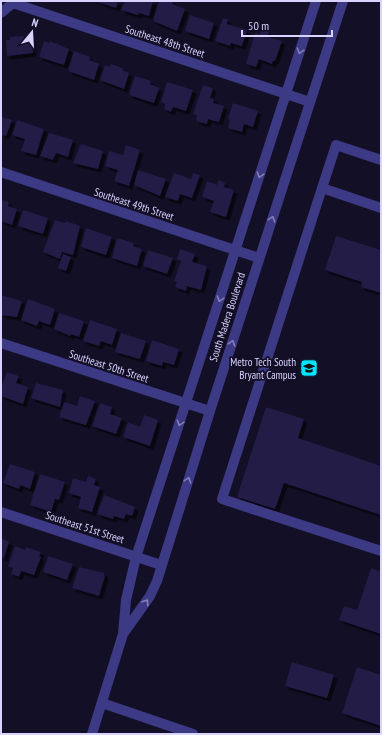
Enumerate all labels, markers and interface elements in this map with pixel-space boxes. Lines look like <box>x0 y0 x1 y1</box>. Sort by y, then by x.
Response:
north arrow <box>12 12 52 52</box>
scale bar <box>242 12 332 38</box>
text: N <box>30 15 40 30</box>
text: 50 m <box>248 18 269 33</box>
street label: Southeast 48th Street <box>123 22 207 60</box>
one-way arrow <box>296 48 304 55</box>
one-way arrow <box>256 172 265 179</box>
street label: Southeast 49th Street <box>92 185 176 223</box>
one-way arrow <box>267 216 276 223</box>
street label: South Madera Boulevard <box>206 270 248 363</box>
one-way arrow <box>216 295 225 302</box>
one-way arrow <box>227 339 236 346</box>
street label: Southeast 50th Street <box>67 347 151 385</box>
place label: Metro Tech South Bryant Campus <box>230 355 296 382</box>
school or university icon: Metro Tech South Bryant Campus <box>299 358 319 378</box>
one-way arrow <box>176 419 185 426</box>
one-way arrow <box>183 476 192 483</box>
street label: Southeast 51st Street <box>44 508 126 546</box>
one-way arrow <box>141 600 148 607</box>

